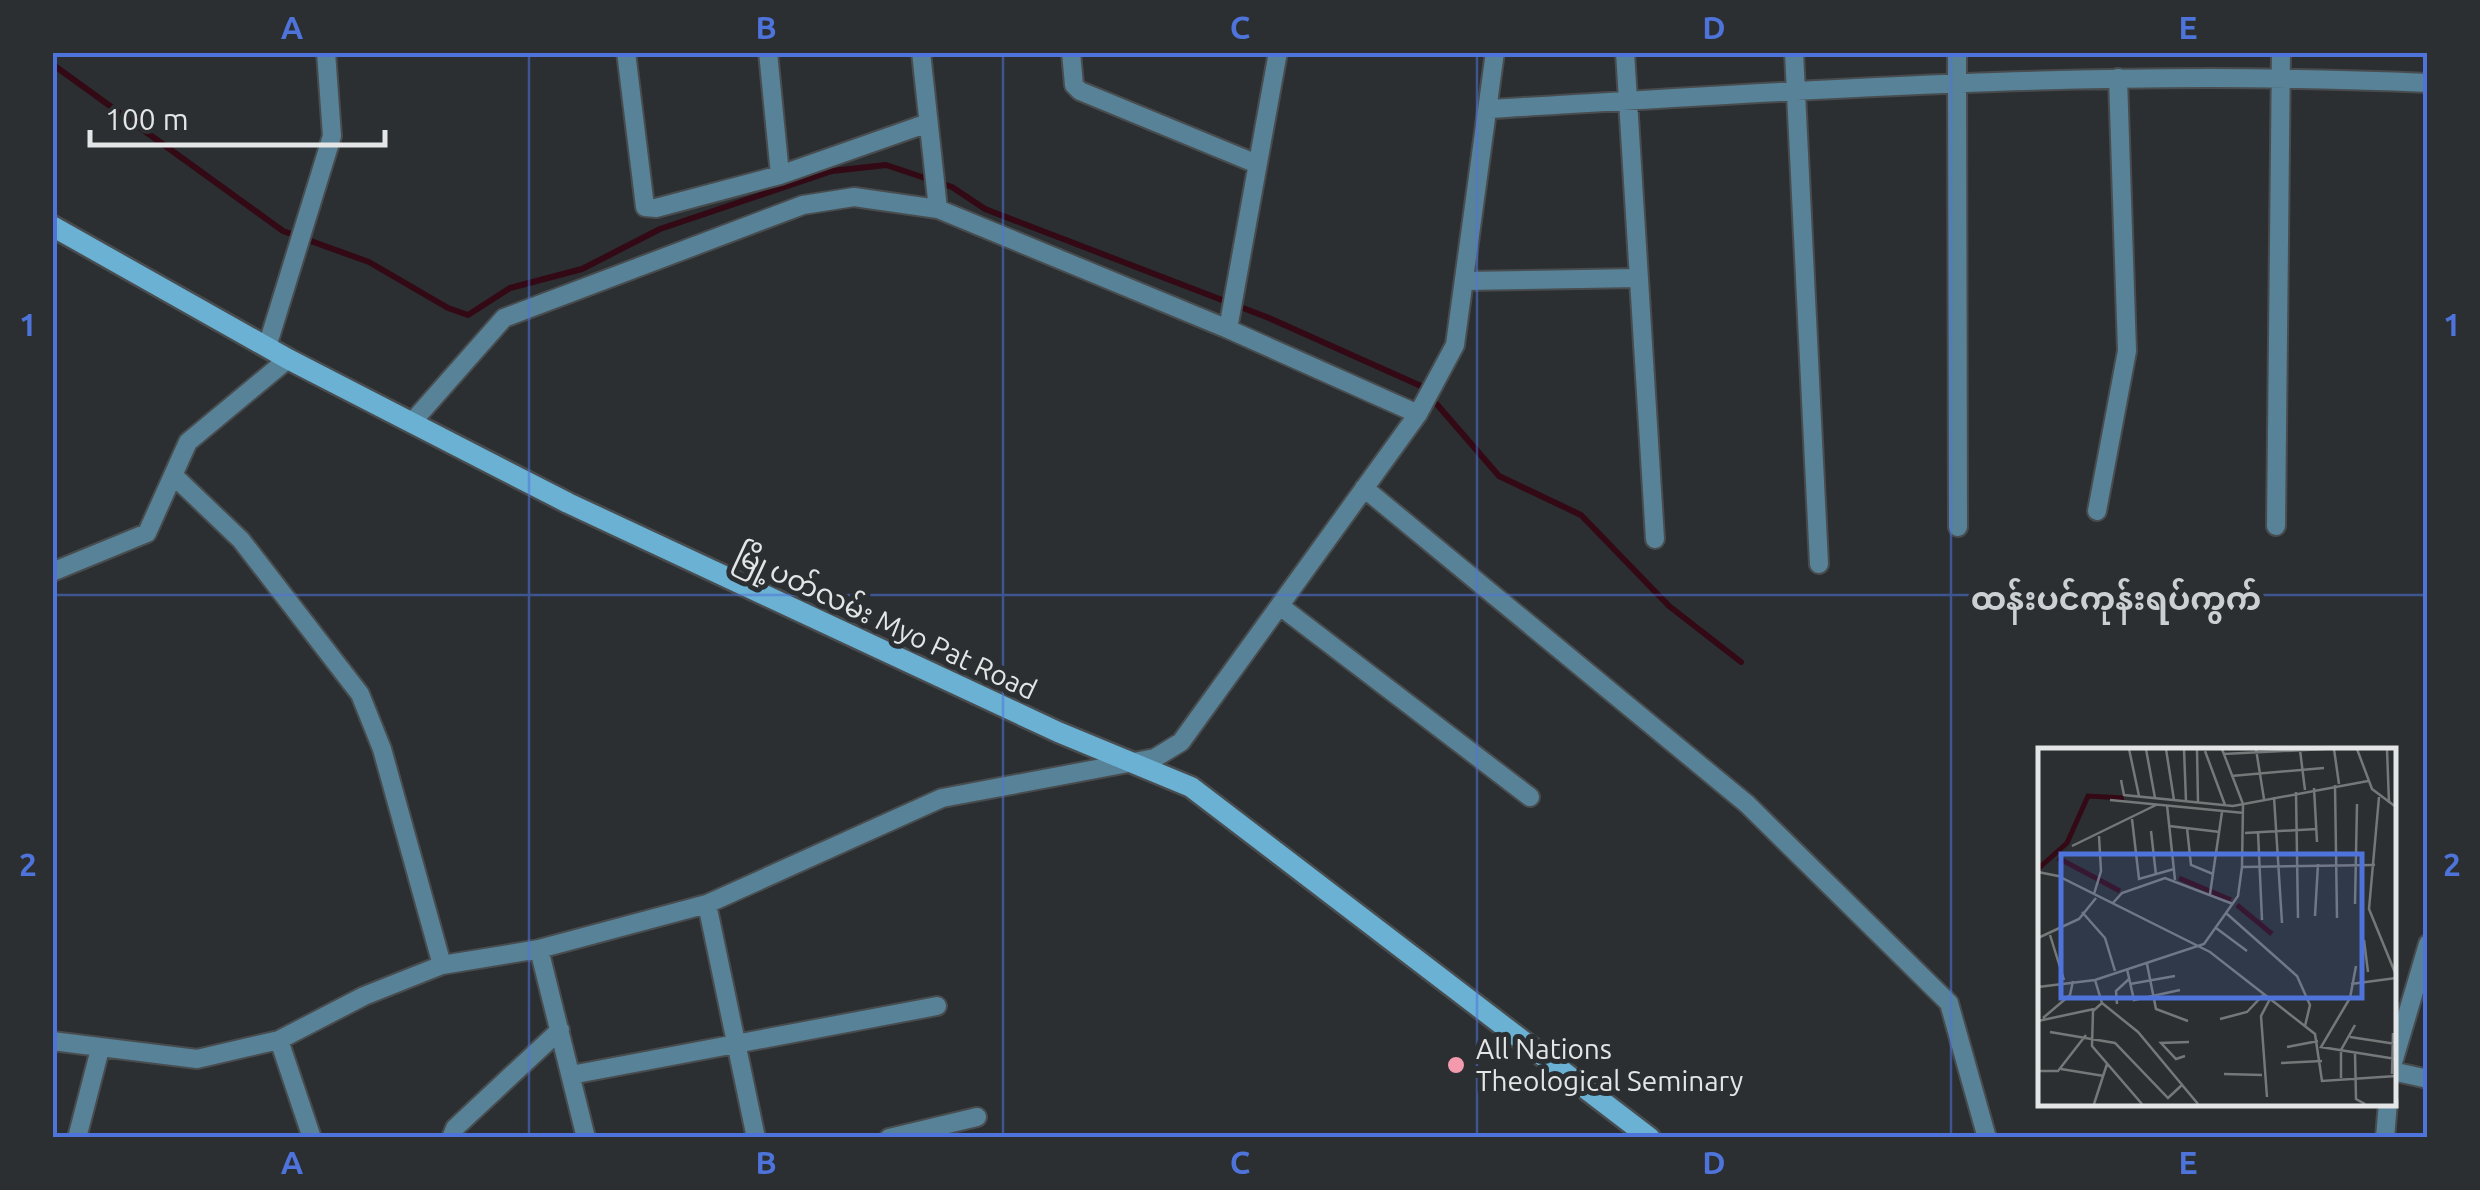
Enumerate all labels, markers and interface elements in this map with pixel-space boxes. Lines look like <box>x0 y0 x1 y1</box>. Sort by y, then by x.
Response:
text: A <box>281 9 304 45</box>
text: B <box>755 9 777 45</box>
text: C <box>1230 9 1250 45</box>
text: D <box>1702 9 1726 45</box>
text: E <box>2178 9 2198 45</box>
scale bar <box>90 85 385 147</box>
text: 100 m <box>105 102 189 136</box>
text: 1 <box>19 306 37 342</box>
text: 1 <box>2443 306 2461 342</box>
street label: မြို့ပတ်လမ်း Myo Pat Road <box>727 536 1043 712</box>
district label: ထန်းပင်ကုန်းရပ်ကွက် <box>1971 577 2261 625</box>
inset map <box>2038 748 2395 1105</box>
text: 2 <box>19 846 37 882</box>
text: 2 <box>2443 846 2461 882</box>
place label: All Nations Theological Seminary <box>1476 1033 1743 1096</box>
marker: All Nations Theological Seminary <box>1445 1054 1467 1076</box>
text: A <box>281 1144 304 1180</box>
text: B <box>755 1144 777 1180</box>
text: C <box>1230 1144 1250 1180</box>
text: D <box>1702 1144 1726 1180</box>
text: E <box>2178 1144 2198 1180</box>

